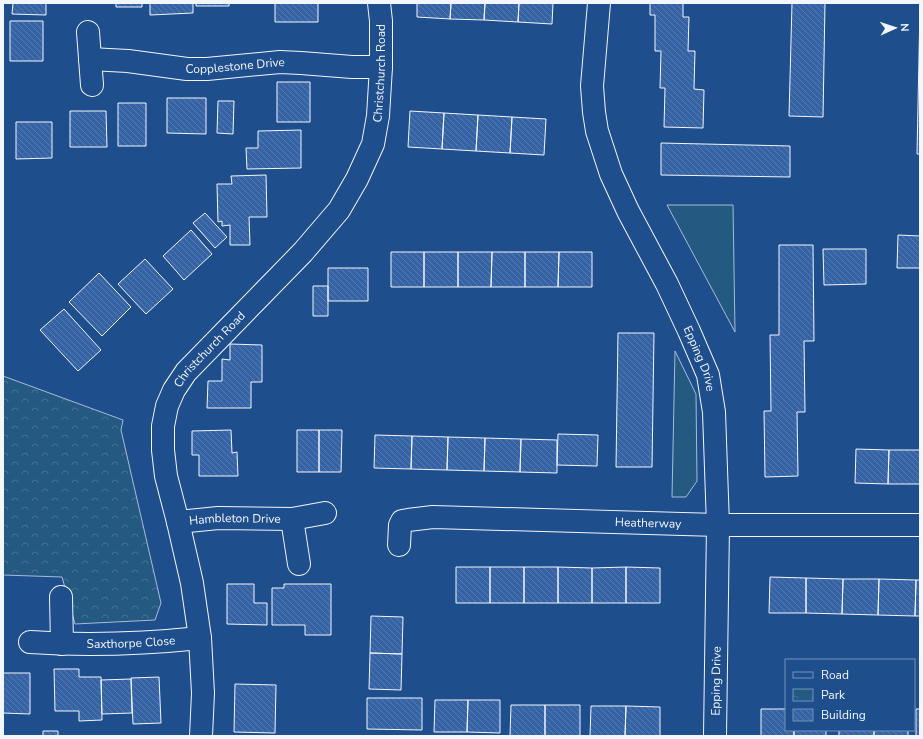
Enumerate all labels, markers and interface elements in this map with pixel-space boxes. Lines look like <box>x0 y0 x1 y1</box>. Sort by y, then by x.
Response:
north arrow <box>875 8 915 48</box>
text: N <box>897 23 912 32</box>
street label: Christchurch Road <box>369 24 389 124</box>
street label: Copplestone Drive <box>186 54 285 77</box>
street label: Christchurch Road <box>170 308 249 390</box>
street label: Epping Drive <box>680 323 719 393</box>
street label: Hambleton Drive <box>188 510 281 529</box>
street label: Heatherway <box>615 514 682 532</box>
street label: Saxthorpe Close <box>86 632 176 652</box>
street label: Epping Drive <box>707 646 725 716</box>
legend <box>785 659 915 731</box>
text: Road <box>821 667 849 683</box>
text: Park <box>821 687 846 703</box>
text: Building <box>821 707 866 723</box>

